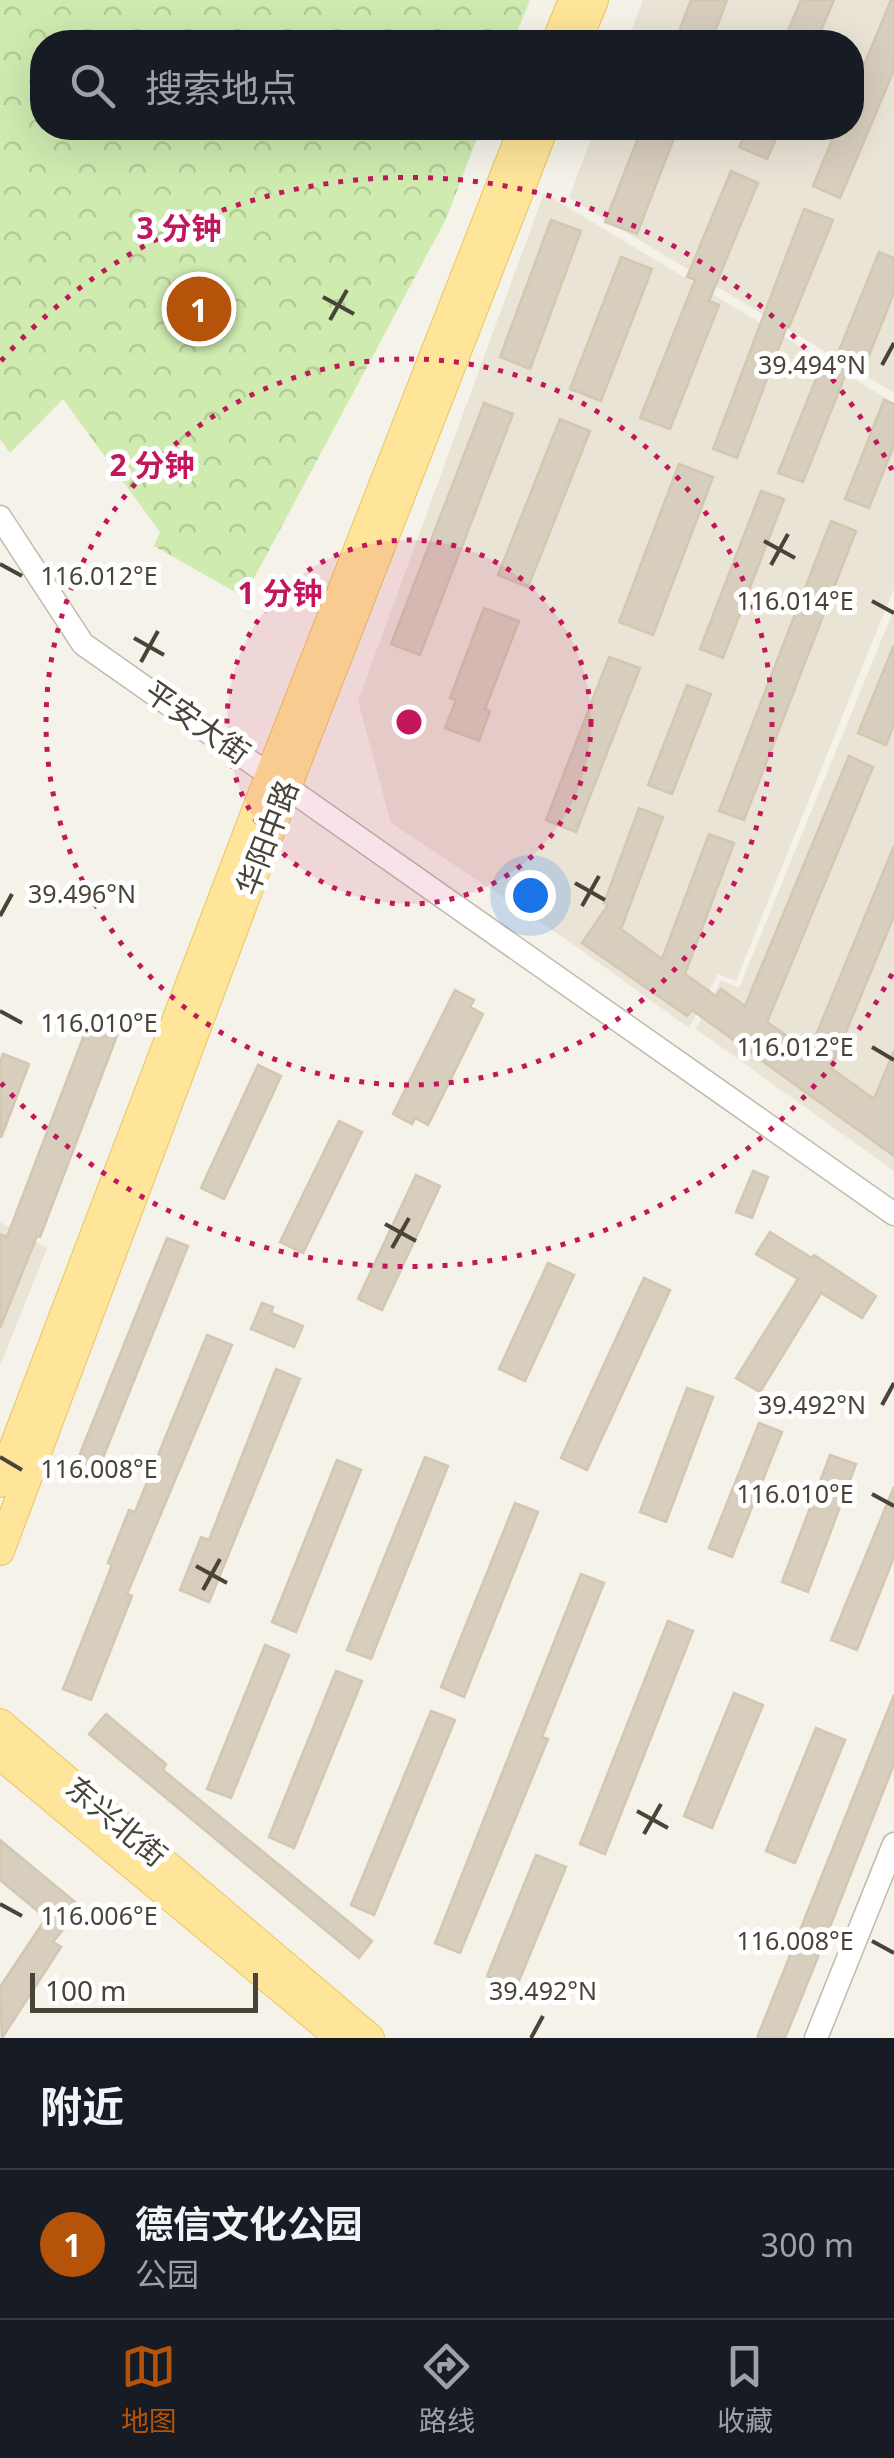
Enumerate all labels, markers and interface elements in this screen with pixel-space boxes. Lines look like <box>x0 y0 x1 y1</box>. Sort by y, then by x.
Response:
search box <box>30 30 864 140</box>
icon: search <box>65 58 120 113</box>
text: 搜索地点 <box>145 61 297 113</box>
text: 3 分钟 <box>137 207 221 248</box>
pin: 1 <box>166 272 232 346</box>
text: 39.494°N <box>758 347 866 381</box>
text: 2 分钟 <box>110 444 194 485</box>
text: 116.012°E <box>40 558 158 592</box>
text: 1 分钟 <box>238 572 322 613</box>
text: 116.014°E <box>736 583 854 617</box>
street label: 平安大街 <box>137 671 259 773</box>
centre of rings <box>391 704 427 740</box>
street label: 华阳中路 <box>226 774 307 901</box>
your location <box>505 870 556 921</box>
text: 39.496°N <box>28 876 136 910</box>
text: 116.010°E <box>40 1005 158 1039</box>
text: 116.012°E <box>736 1029 854 1063</box>
text: 39.492°N <box>758 1387 866 1421</box>
text: 116.008°E <box>40 1451 158 1485</box>
text: 116.010°E <box>736 1476 854 1510</box>
street label: 东兴北街 <box>58 1767 176 1875</box>
text: 116.006°E <box>40 1898 158 1932</box>
text: 116.008°E <box>736 1923 854 1957</box>
scale bar <box>30 1968 258 2012</box>
text: 100 m <box>45 1971 127 2009</box>
text: 39.492°N <box>489 1973 597 2007</box>
text: 附近 <box>40 2077 124 2134</box>
text: 德信文化公园 <box>135 2197 363 2249</box>
text: 1 <box>63 2223 82 2266</box>
text: 300 m <box>761 2223 854 2266</box>
text: 公园 <box>135 2252 199 2295</box>
tab: 地图 <box>121 2339 177 2439</box>
tab: 路线 <box>419 2339 475 2439</box>
tab: 收藏 <box>717 2339 773 2439</box>

